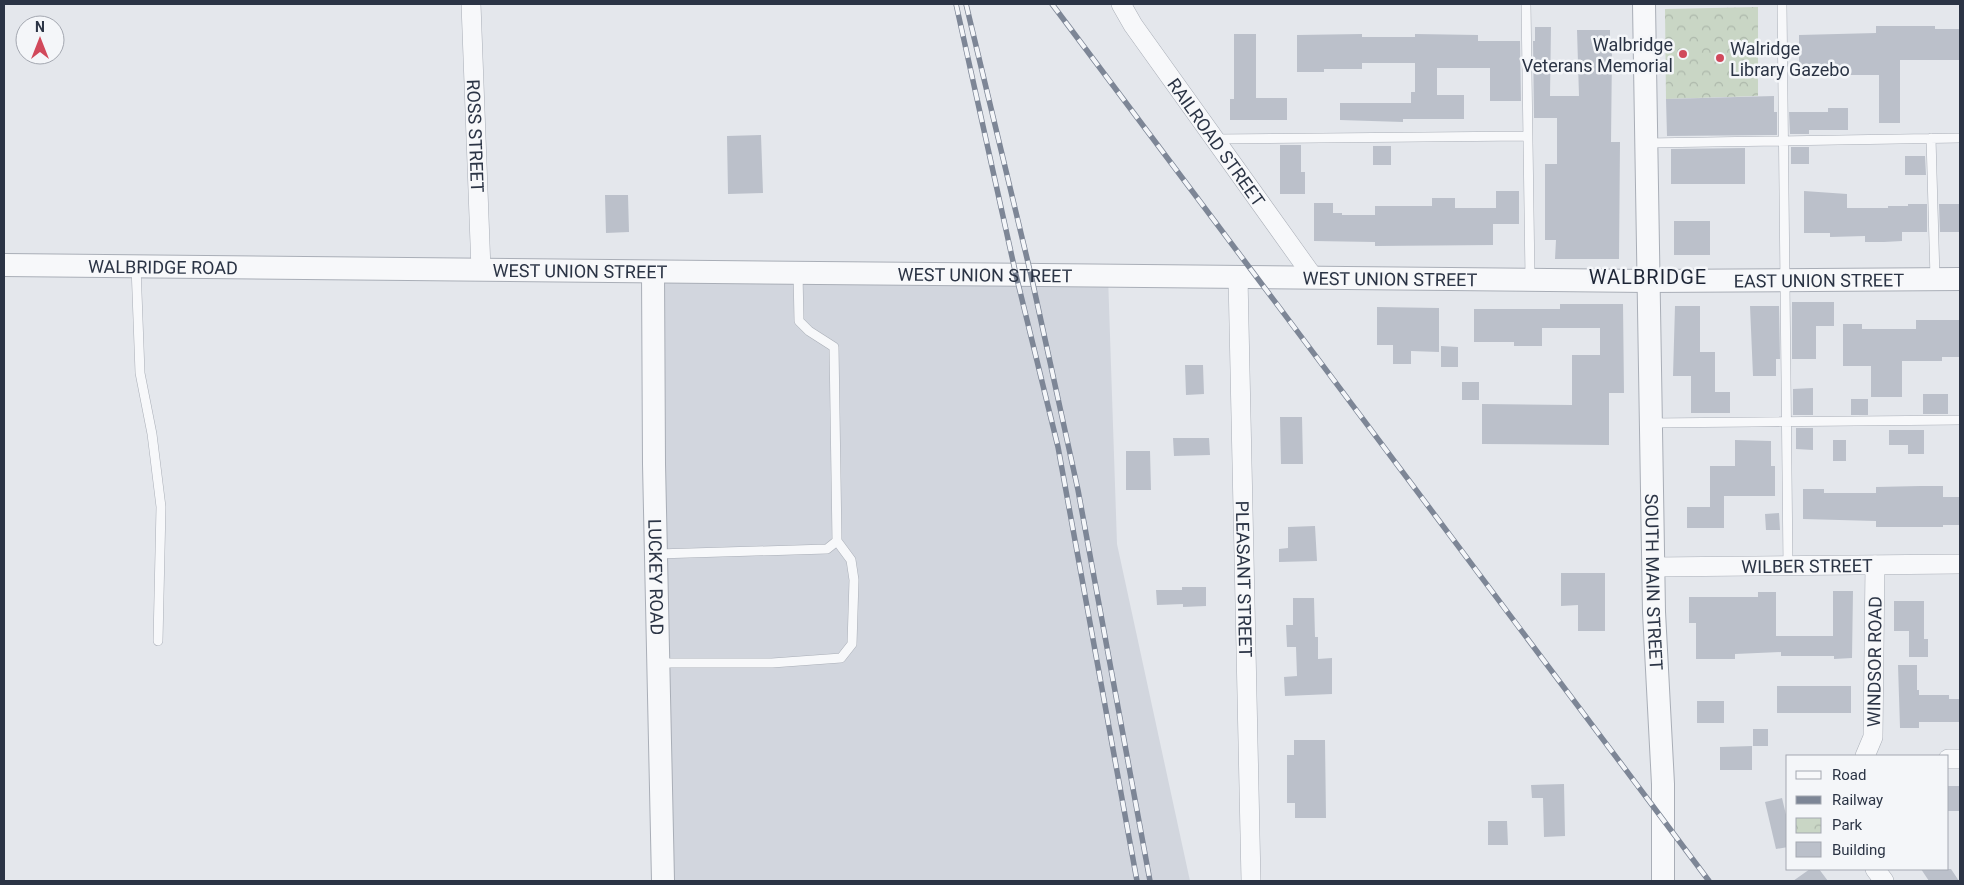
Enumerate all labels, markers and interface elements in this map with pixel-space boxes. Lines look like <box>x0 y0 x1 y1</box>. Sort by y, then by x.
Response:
north arrow <box>15 15 65 65</box>
text: N <box>35 19 45 35</box>
place label: Walbridge Veterans Memorial <box>1522 34 1673 76</box>
place label: Walridge Library Gazebo <box>1730 38 1850 80</box>
marker: Walbridge Veterans Memorial <box>1677 48 1689 60</box>
marker: Walridge Library Gazebo <box>1714 52 1726 64</box>
street label: RAILROAD STREET <box>1164 74 1270 210</box>
street label: ROSS STREET <box>463 79 489 193</box>
street label: WALBRIDGE ROAD <box>88 255 238 278</box>
street label: WEST UNION STREET <box>492 259 668 282</box>
street label: WEST UNION STREET <box>897 263 1073 286</box>
district label: WALBRIDGE <box>1589 265 1707 289</box>
street label: WEST UNION STREET <box>1302 267 1478 290</box>
street label: EAST UNION STREET <box>1734 269 1905 291</box>
street label: SOUTH MAIN STREET <box>1642 493 1668 671</box>
street label: PLEASANT STREET <box>1232 500 1257 658</box>
street label: LUCKEY ROAD <box>645 519 668 635</box>
street label: WILBER STREET <box>1741 554 1873 577</box>
street label: WINDSOR ROAD <box>1863 596 1885 727</box>
legend <box>1786 755 1949 870</box>
text: Road <box>1832 766 1866 784</box>
text: Railway <box>1832 791 1883 809</box>
text: Park <box>1832 816 1863 834</box>
text: Building <box>1832 841 1886 859</box>

